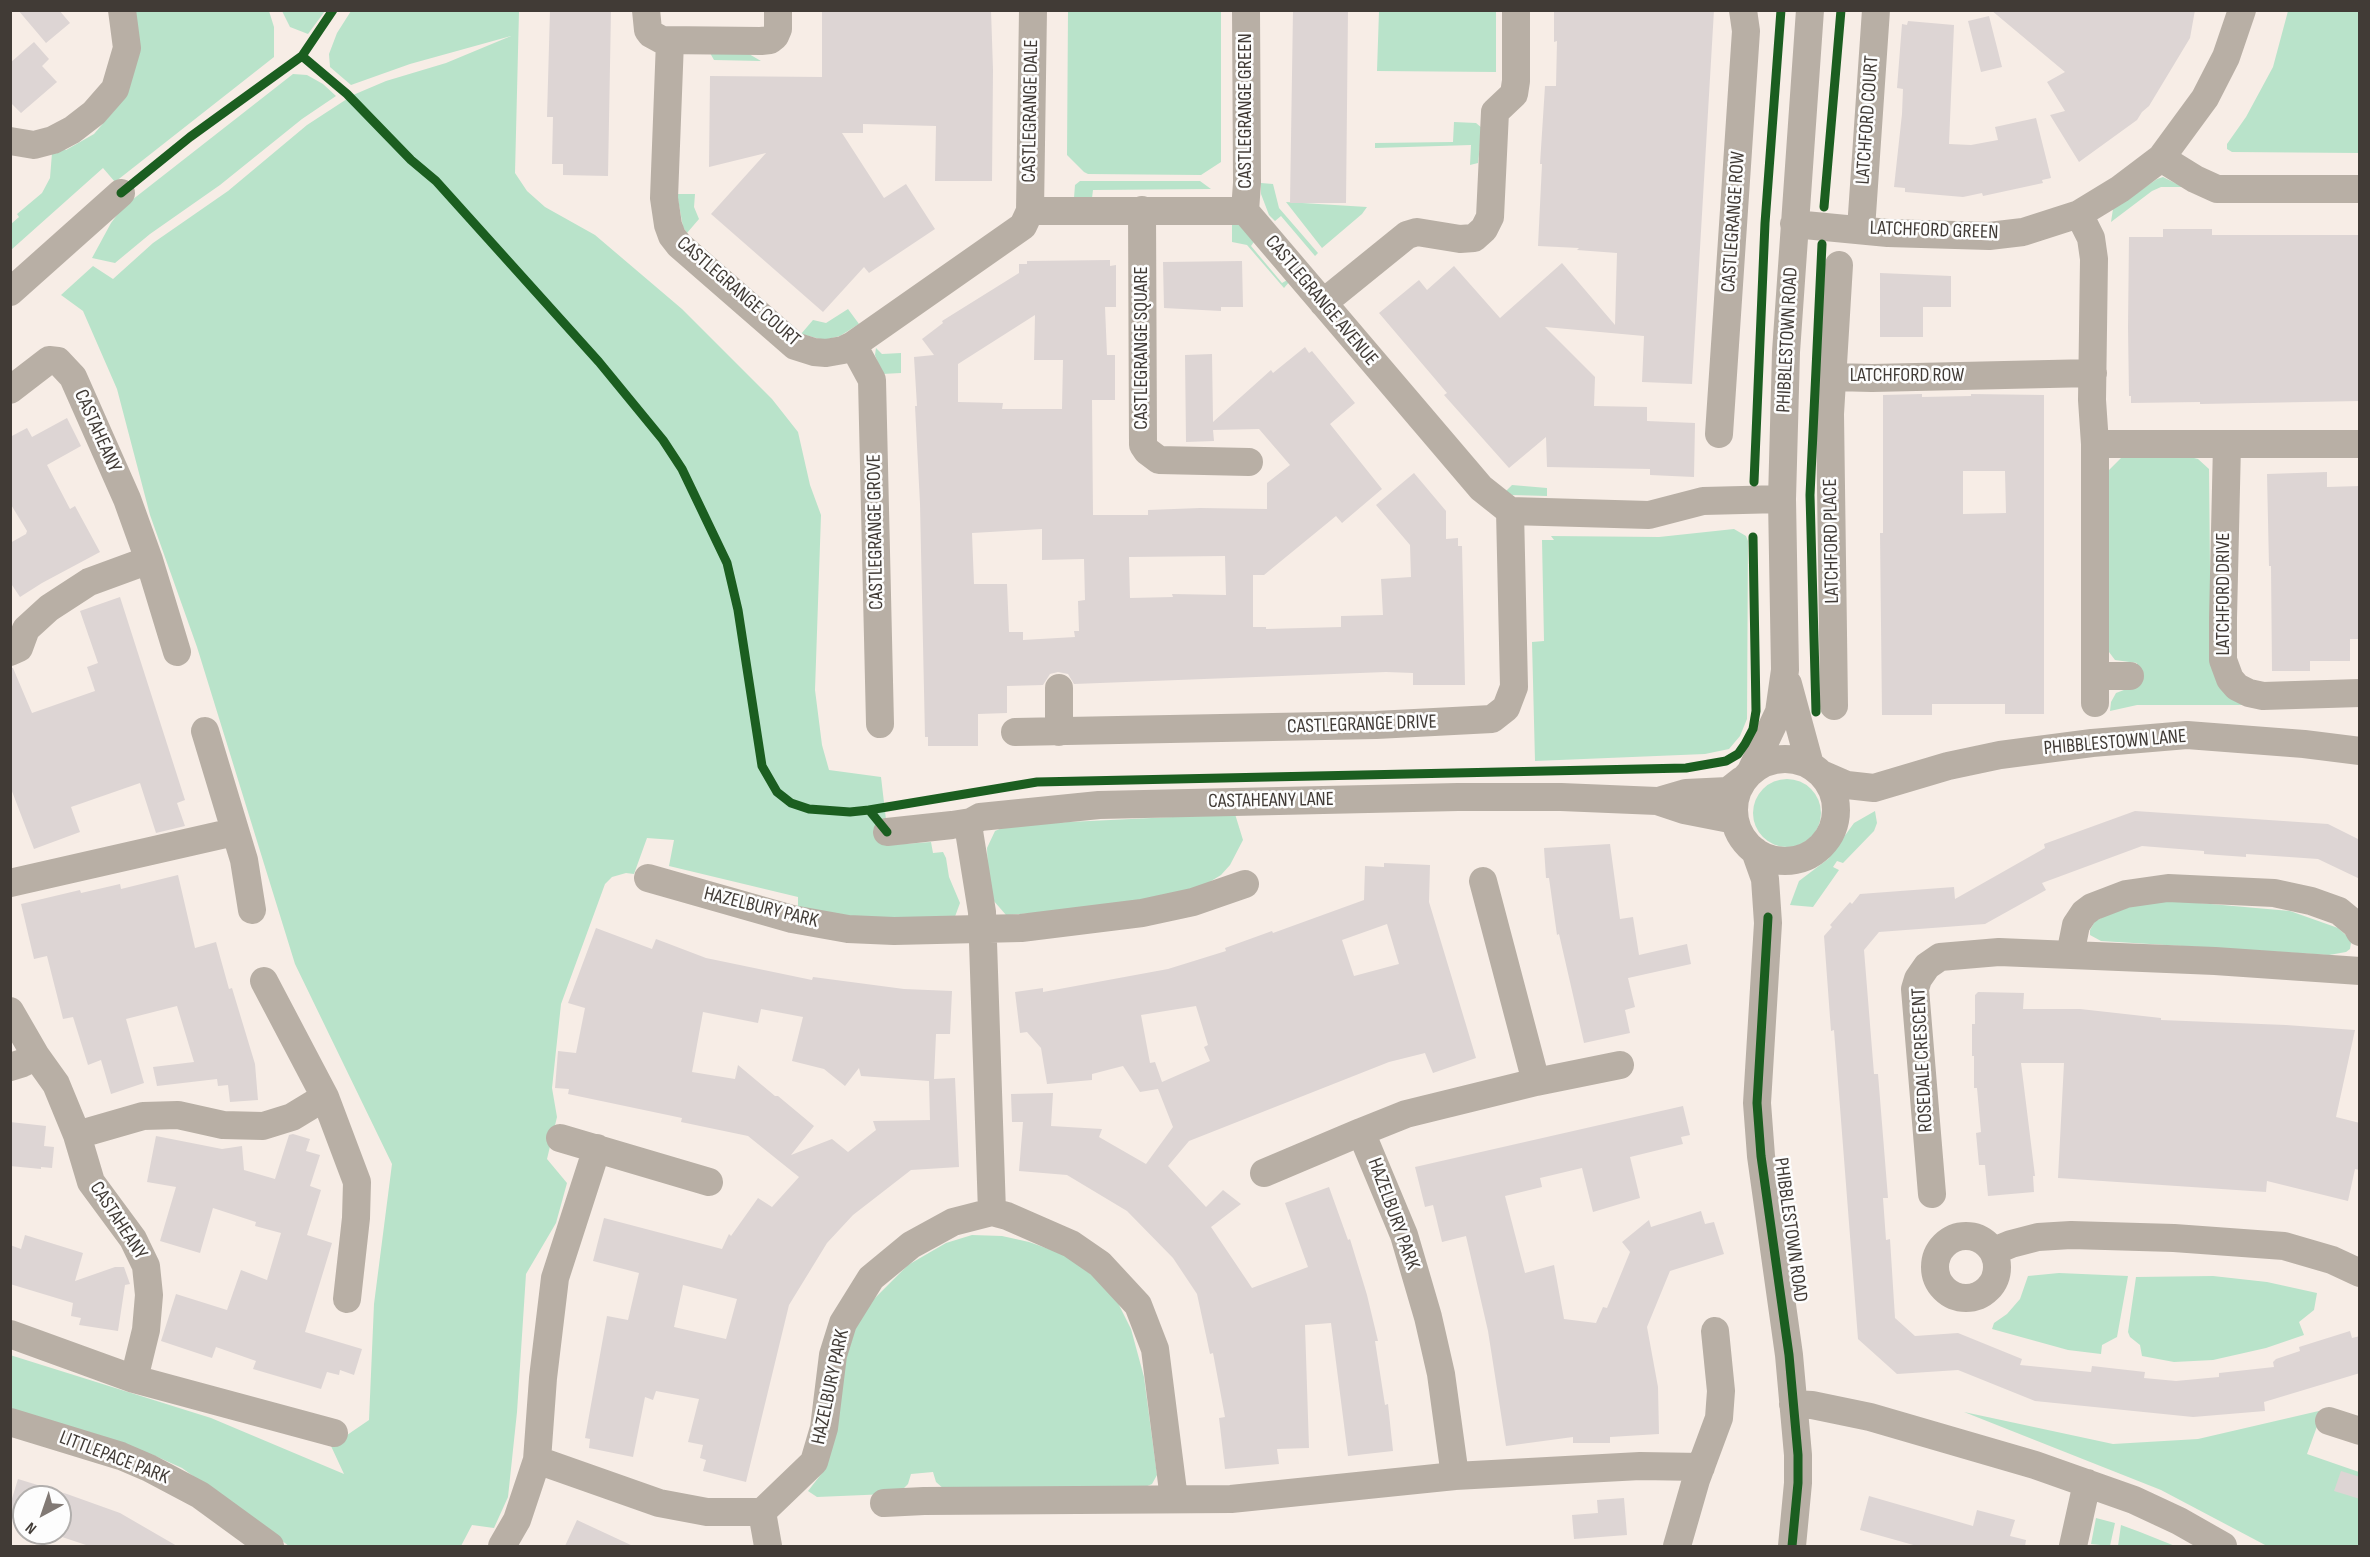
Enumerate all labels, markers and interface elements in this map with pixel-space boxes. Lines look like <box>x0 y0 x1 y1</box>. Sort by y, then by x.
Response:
street label: CASTLEGRANGE GREEN <box>1234 33 1258 189</box>
street label: CASTLEGRANGE DALE <box>1018 39 1044 183</box>
street label: LATCHFORD COURT <box>1852 55 1884 185</box>
street label: CASTLEGRANGE ROW <box>1717 151 1751 293</box>
street label: LATCHFORD GREEN <box>1869 217 1999 245</box>
street label: CASTLEGRANGE AVENUE <box>1259 231 1383 371</box>
street label: CASTLEGRANGE COURT <box>671 232 805 352</box>
street label: CASTLEGRANGE SQUARE <box>1130 266 1154 430</box>
street label: PHIBBLESTOWN ROAD <box>1772 267 1804 413</box>
street label: LATCHFORD ROW <box>1850 364 1964 388</box>
street label: CASTAHEANY <box>68 386 126 476</box>
street label: CASTLEGRANGE GROVE <box>863 454 889 610</box>
street label: LATCHFORD PLACE <box>1819 478 1845 604</box>
street label: LATCHFORD DRIVE <box>2212 532 2236 656</box>
street label: CASTLEGRANGE DRIVE <box>1287 710 1437 740</box>
street label: PHIBBLESTOWN LANE <box>2043 725 2187 761</box>
street label: CASTAHEANY LANE <box>1208 788 1334 814</box>
street label: HAZELBURY PARK <box>701 882 821 934</box>
street label: ROSEDALE CRESCENT <box>1907 987 1939 1133</box>
street label: HAZELBURY PARK <box>1362 1155 1424 1273</box>
street label: PHIBBLESTOWN ROAD <box>1768 1156 1812 1304</box>
street label: CASTAHEANY <box>84 1178 152 1264</box>
street label: HAZELBURY PARK <box>807 1327 855 1447</box>
street label: LITTLEPACE PARK <box>56 1426 172 1490</box>
north arrow <box>12 1485 72 1545</box>
text: N <box>22 1518 41 1538</box>

